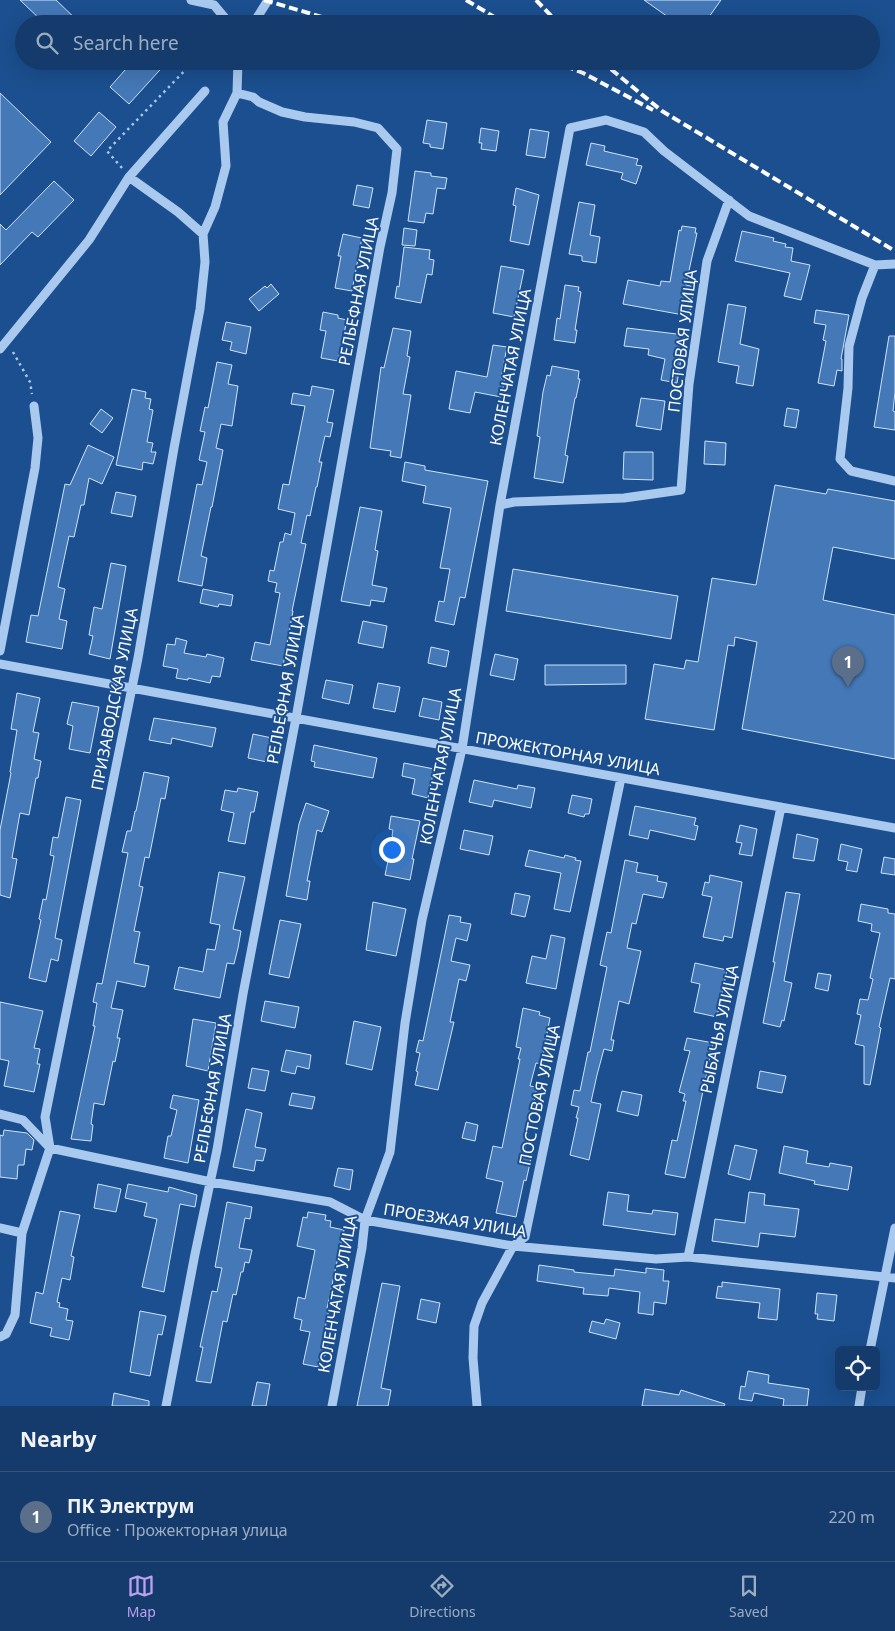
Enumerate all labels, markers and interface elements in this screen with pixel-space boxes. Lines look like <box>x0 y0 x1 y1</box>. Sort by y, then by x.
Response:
search box <box>15 15 880 70</box>
icon: search <box>33 29 61 57</box>
text: Search here <box>73 30 179 56</box>
street label: РЕЛЬЕФНАЯ УЛИЦА <box>333 214 383 368</box>
street label: ПОСТОВАЯ УЛИЦА <box>662 268 702 414</box>
street label: КОЛЕНЧАТАЯ УЛИЦА <box>484 286 536 447</box>
street label: ПРИЗАВОДСКАЯ УЛИЦА <box>85 605 143 792</box>
street label: РЕЛЬЕФНАЯ УЛИЦА <box>261 612 309 766</box>
pin: 1 <box>832 646 864 687</box>
street label: КОЛЕНЧАТАЯ УЛИЦА <box>414 685 466 846</box>
street label: ПРОЖЕКТОРНАЯ УЛИЦА <box>474 726 663 780</box>
your location <box>379 837 405 863</box>
street label: РЫБАЧЬЯ УЛИЦА <box>695 962 744 1095</box>
street label: РЕЛЬЕФНАЯ УЛИЦА <box>188 1011 236 1165</box>
street label: ПОСТОВАЯ УЛИЦА <box>513 1022 565 1168</box>
street label: ПРОЕЗЖАЯ УЛИЦА <box>382 1198 529 1242</box>
street label: КОЛЕНЧАТАЯ УЛИЦА <box>312 1213 362 1374</box>
map controls <box>835 1346 880 1391</box>
button: locate <box>835 1346 880 1391</box>
text: Nearby <box>20 1425 96 1453</box>
text: ПК Электрум <box>67 1493 194 1519</box>
text: 1 <box>31 1506 41 1528</box>
text: 220 m <box>828 1506 875 1528</box>
text: Office · Прожекторная улица <box>67 1519 288 1541</box>
tab: Map <box>127 1572 156 1621</box>
tab: Directions <box>409 1572 476 1621</box>
tab: Saved <box>729 1572 768 1621</box>

